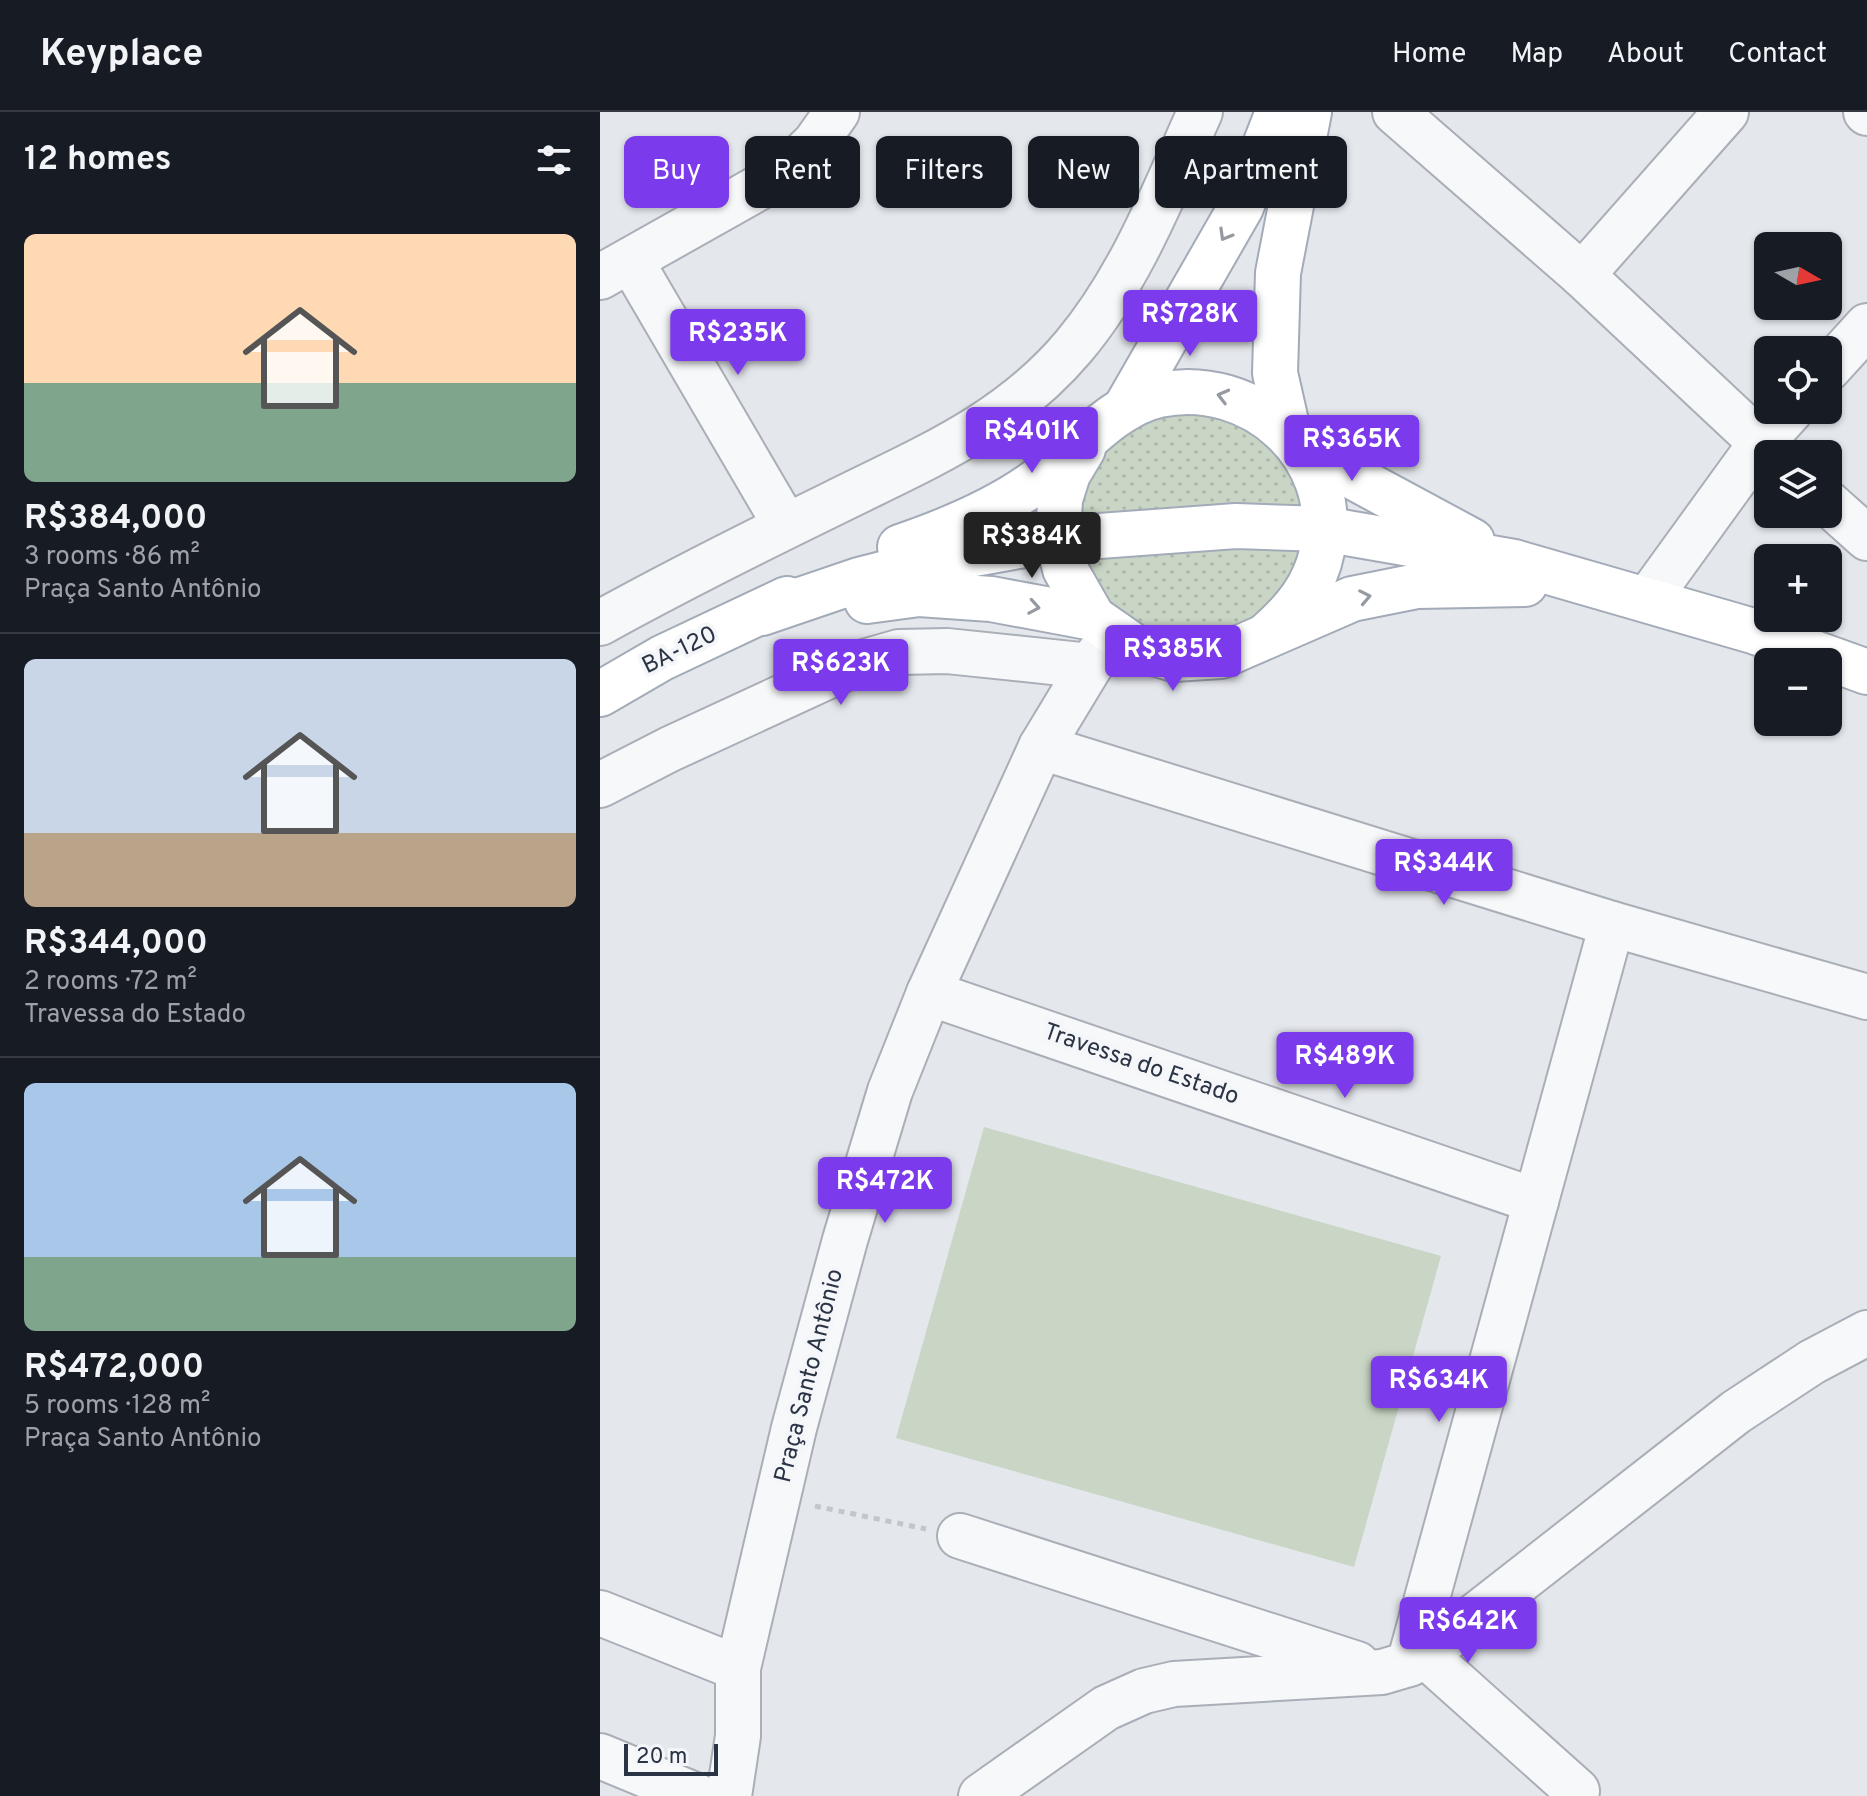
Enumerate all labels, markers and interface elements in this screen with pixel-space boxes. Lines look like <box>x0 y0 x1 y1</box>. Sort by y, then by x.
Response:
text: Keyplace <box>40 31 204 80</box>
text: Home <box>1392 37 1466 73</box>
text: Map <box>1510 37 1563 73</box>
text: About <box>1607 37 1684 73</box>
text: Contact <box>1728 37 1827 73</box>
chip: Buy <box>624 136 729 208</box>
chip: Rent <box>745 136 860 208</box>
chip: Filters <box>876 136 1012 208</box>
chip: New <box>1028 136 1139 208</box>
chip: Apartment <box>1155 136 1347 208</box>
icon: filters <box>532 138 576 182</box>
text: 12 homes <box>24 139 171 182</box>
one-way arrow <box>1219 226 1235 241</box>
north arrow <box>1754 232 1842 320</box>
map controls <box>1754 232 1842 736</box>
icon: home <box>228 286 372 430</box>
pin: R$728K <box>1125 290 1255 358</box>
text: R$728K <box>1141 299 1239 332</box>
pin: R$235K <box>673 309 803 377</box>
text: R$235K <box>688 318 788 351</box>
button: locate <box>1754 336 1842 424</box>
one-way arrow <box>1216 389 1230 406</box>
pin: R$401K <box>967 407 1097 475</box>
pin: R$365K <box>1287 415 1417 483</box>
text: R$401K <box>984 416 1080 449</box>
text: R$365K <box>1302 424 1402 457</box>
button: layers <box>1754 440 1842 528</box>
text: R$384,000 <box>24 498 207 541</box>
pin: R$384K <box>967 512 1097 580</box>
text: R$384K <box>982 521 1082 554</box>
text: 3 rooms · 86 m² <box>24 541 200 574</box>
button: + <box>1754 544 1842 632</box>
text: Praça Santo Antônio <box>24 574 262 607</box>
one-way arrow <box>1358 589 1372 606</box>
one-way arrow <box>1027 597 1041 614</box>
street label: BA-120 <box>638 620 722 682</box>
pin: R$385K <box>1108 625 1238 693</box>
text: R$385K <box>1123 634 1223 667</box>
pin: R$623K <box>776 639 906 707</box>
text: R$623K <box>791 648 891 681</box>
button: − <box>1754 648 1842 736</box>
icon: home <box>228 711 372 855</box>
pin: R$344K <box>1379 839 1509 907</box>
text: R$344K <box>1393 848 1495 881</box>
text: R$344,000 <box>24 923 208 966</box>
text: 2 rooms · 72 m² <box>24 966 197 999</box>
text: Travessa do Estado <box>24 999 246 1032</box>
street label: Travessa do Estado <box>1039 1017 1243 1113</box>
pin: R$489K <box>1280 1032 1410 1100</box>
text: R$489K <box>1294 1041 1396 1074</box>
icon: home <box>228 1135 372 1279</box>
pin: R$472K <box>820 1157 950 1225</box>
text: R$472K <box>836 1166 934 1199</box>
street label: Praça Santo Antônio <box>769 1266 851 1486</box>
text: R$472,000 <box>24 1347 204 1390</box>
pin: R$634K <box>1374 1356 1504 1424</box>
text: R$634K <box>1389 1365 1489 1398</box>
text: 5 rooms · 128 m² <box>24 1390 211 1423</box>
text: Praça Santo Antônio <box>24 1423 262 1456</box>
pin: R$642K <box>1403 1597 1533 1665</box>
text: R$642K <box>1418 1606 1518 1639</box>
scale bar <box>624 1740 718 1776</box>
text: 20 m <box>636 1744 687 1771</box>

